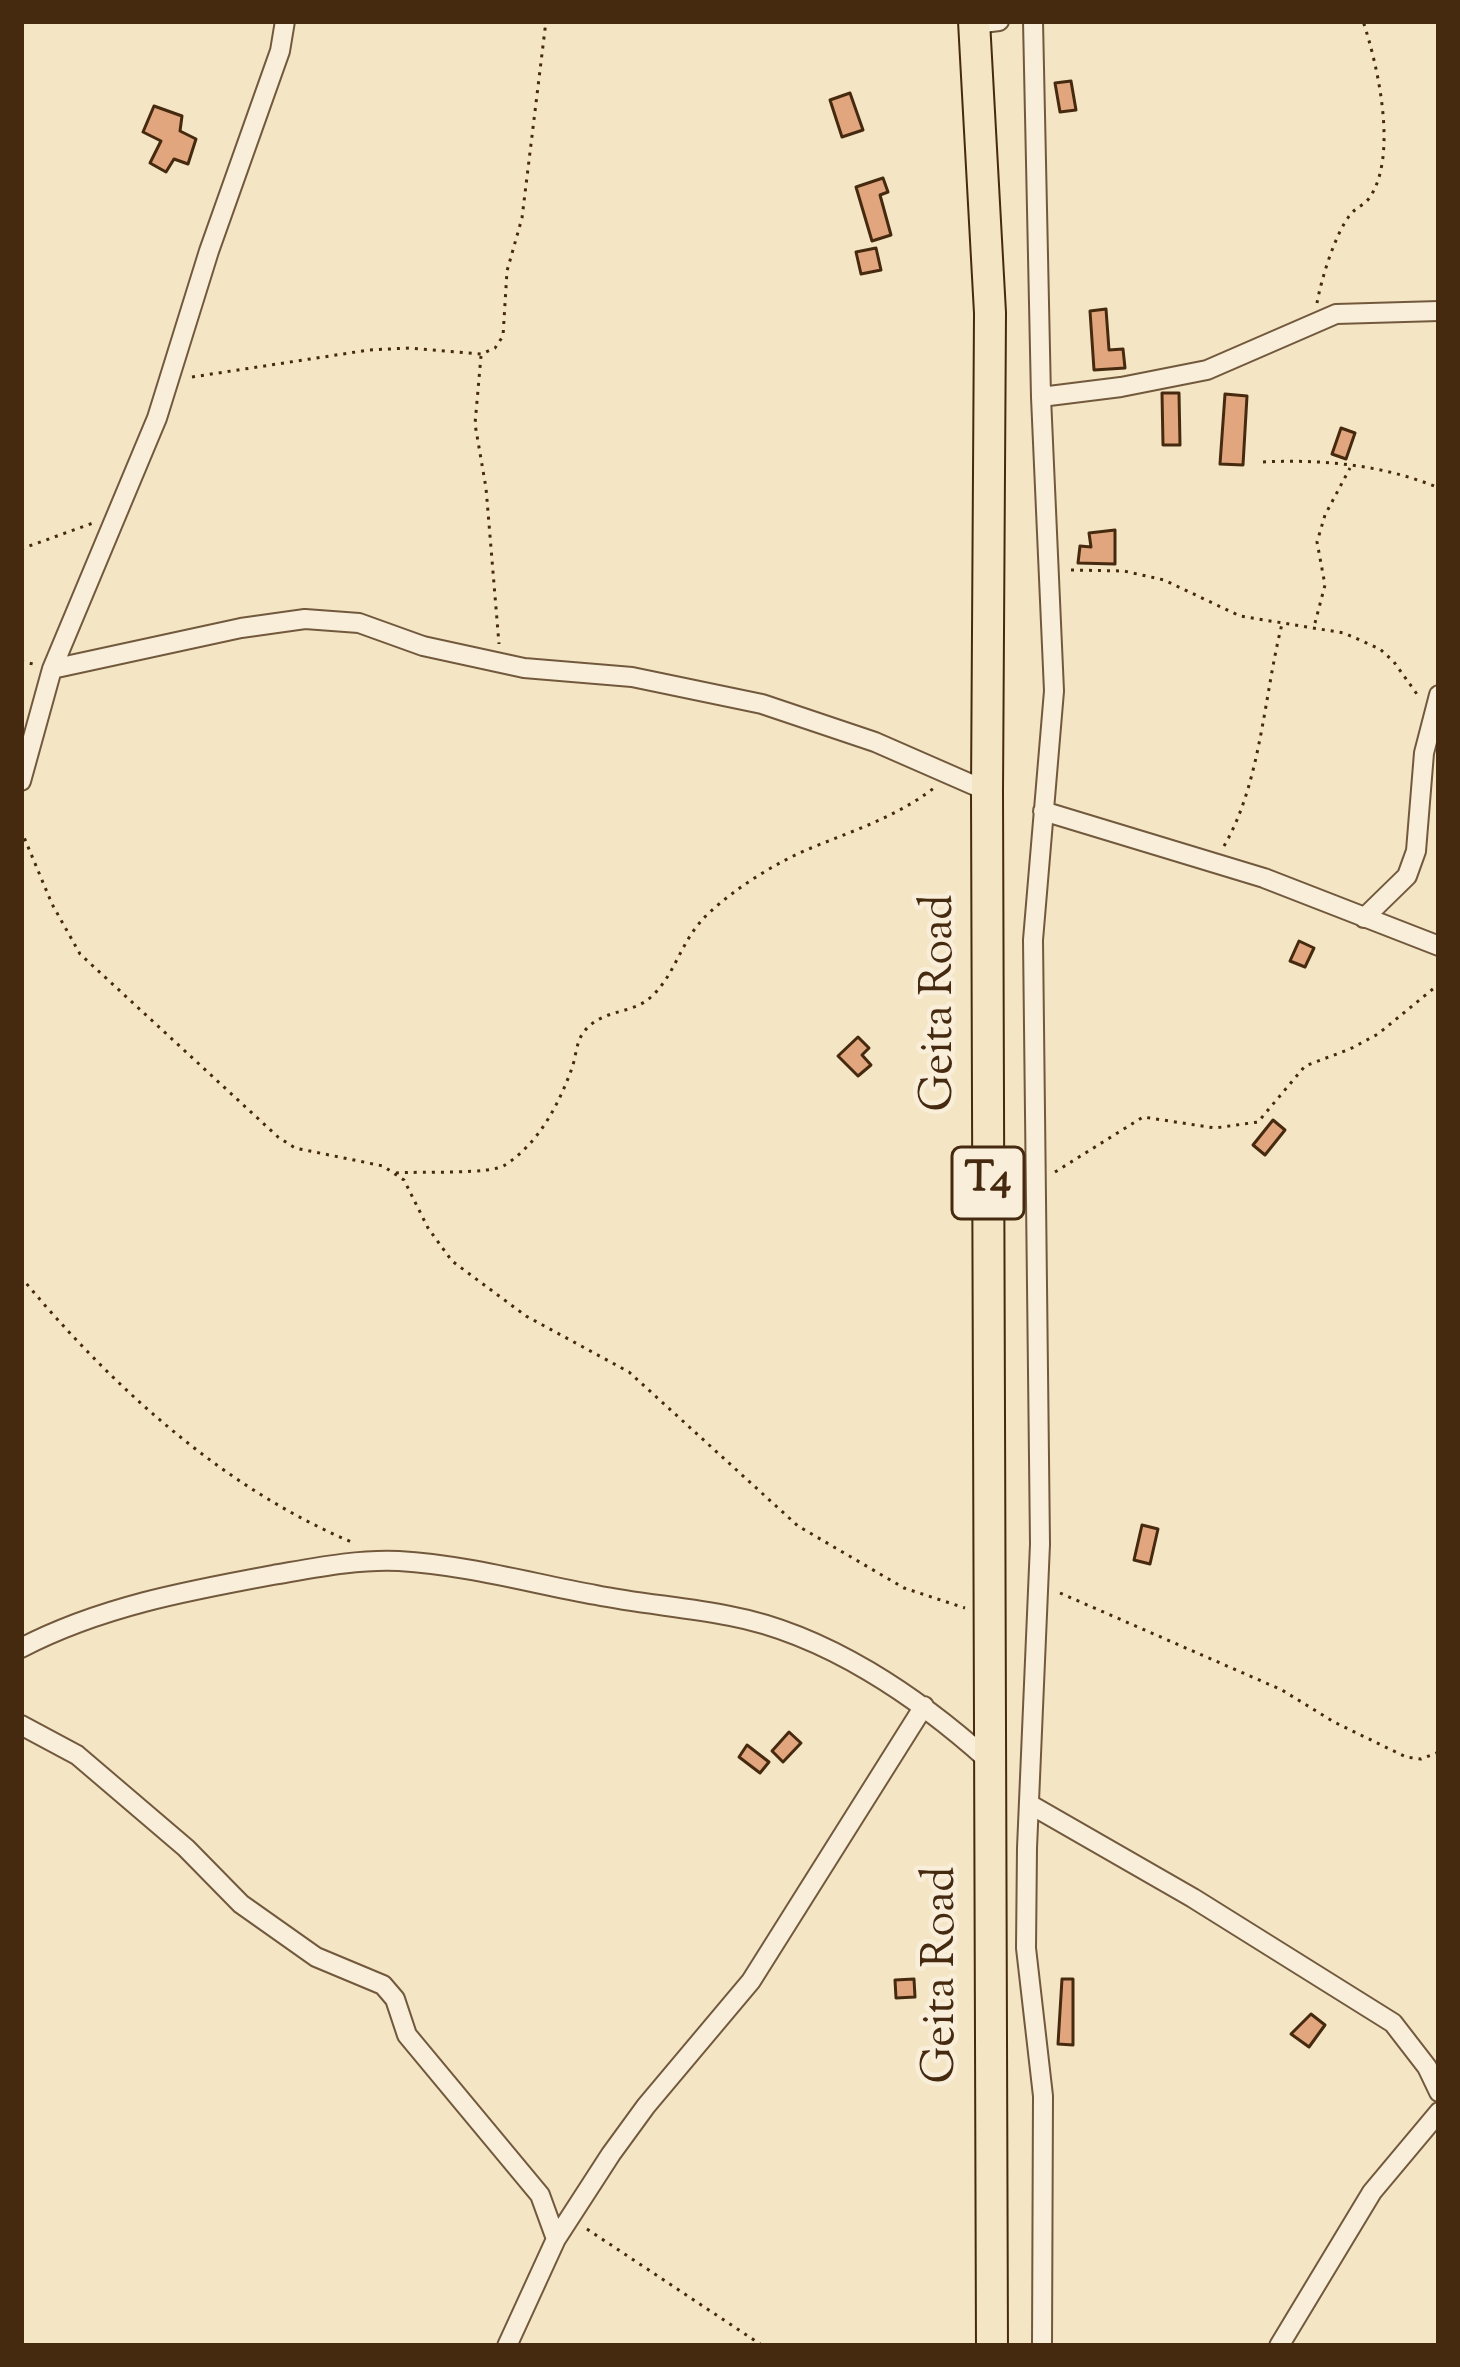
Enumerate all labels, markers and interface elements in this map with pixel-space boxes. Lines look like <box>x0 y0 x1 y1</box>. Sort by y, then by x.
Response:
street label: Geita Road <box>916 894 970 1112</box>
road number: T4 <box>952 1147 1024 1219</box>
street label: Geita Road <box>918 1866 972 2084</box>

